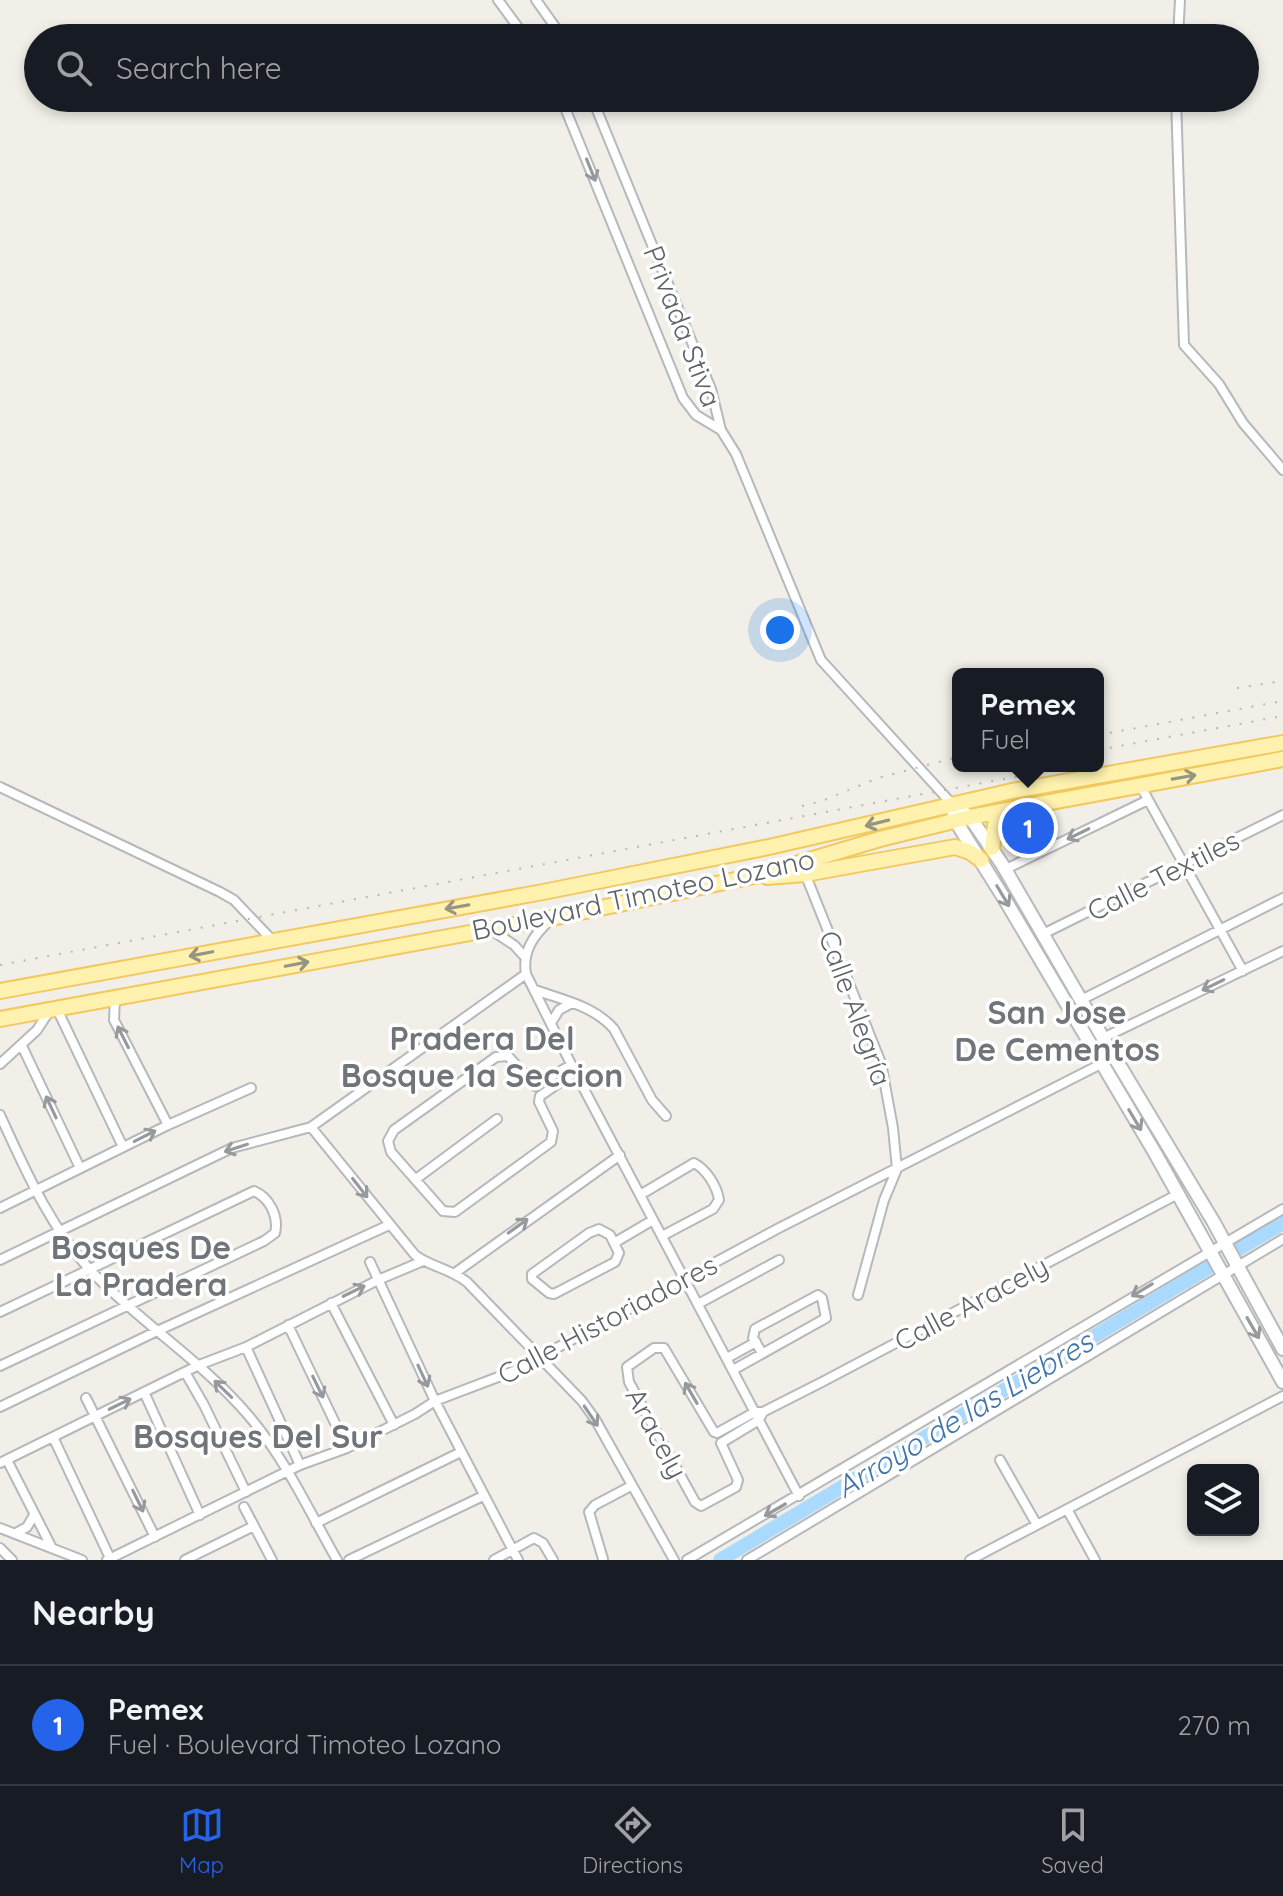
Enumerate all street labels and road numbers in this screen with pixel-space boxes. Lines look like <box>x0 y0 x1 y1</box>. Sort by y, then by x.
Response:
street label: Privada Stiva <box>636 241 730 411</box>
street label: Calle Textiles <box>1081 822 1245 928</box>
street label: Boulevard Timoteo Lozano <box>468 841 818 947</box>
street label: Calle Alegría <box>812 926 900 1090</box>
street label: Calle Historiadores <box>491 1246 723 1392</box>
street label: Calle Aracely <box>888 1248 1054 1358</box>
street label: Aracely <box>619 1382 695 1484</box>

